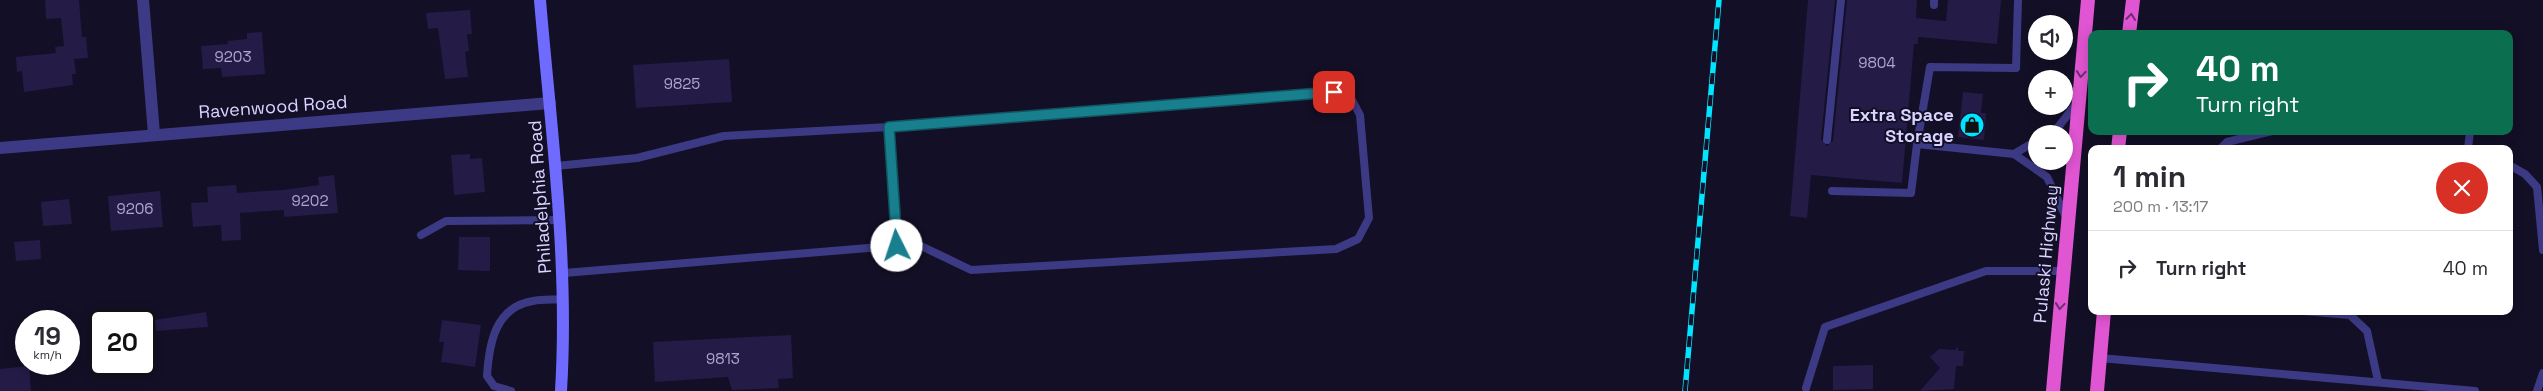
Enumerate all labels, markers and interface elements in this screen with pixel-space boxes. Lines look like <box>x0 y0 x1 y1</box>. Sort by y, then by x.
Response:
one-way arrow <box>2125 13 2136 21</box>
map controls <box>2028 15 2073 170</box>
button: sound <box>2028 15 2073 60</box>
house number: 9203 <box>215 47 251 66</box>
text: 40 m <box>2196 47 2280 91</box>
icon: right <box>2113 50 2178 115</box>
house number: 9804 <box>1858 53 1896 72</box>
button: + <box>2028 70 2073 115</box>
pin <box>1313 71 1355 113</box>
one-way arrow <box>2076 71 2087 79</box>
house number: 9825 <box>664 74 700 93</box>
icon: arrive <box>1320 78 1348 106</box>
street label: Ravenwood Road <box>198 90 348 123</box>
text: Turn right <box>2196 90 2299 118</box>
place label: Extra Space Storage <box>1850 103 1954 147</box>
shop icon: Extra Space Storage <box>1959 112 1985 138</box>
street label: Philadelphia Road <box>523 120 556 274</box>
button: − <box>2028 125 2073 170</box>
text: 1 min <box>2113 157 2186 196</box>
button: close <box>2436 162 2488 214</box>
street label: Pulaski Highway <box>2028 184 2063 324</box>
house number: 9202 <box>292 191 328 210</box>
text: 200 m · 13:17 <box>2113 196 2208 217</box>
house number: 9206 <box>116 199 154 218</box>
position arrow <box>870 219 922 271</box>
icon: right <box>2113 254 2141 282</box>
text: Turn right <box>2156 256 2246 281</box>
text: 40 m <box>2443 256 2488 281</box>
one-way arrow <box>2055 302 2066 310</box>
speed limit sign: 20 <box>90 310 155 375</box>
text: 19 <box>34 320 61 352</box>
text: km/h <box>33 347 62 363</box>
house number: 9813 <box>706 349 740 368</box>

